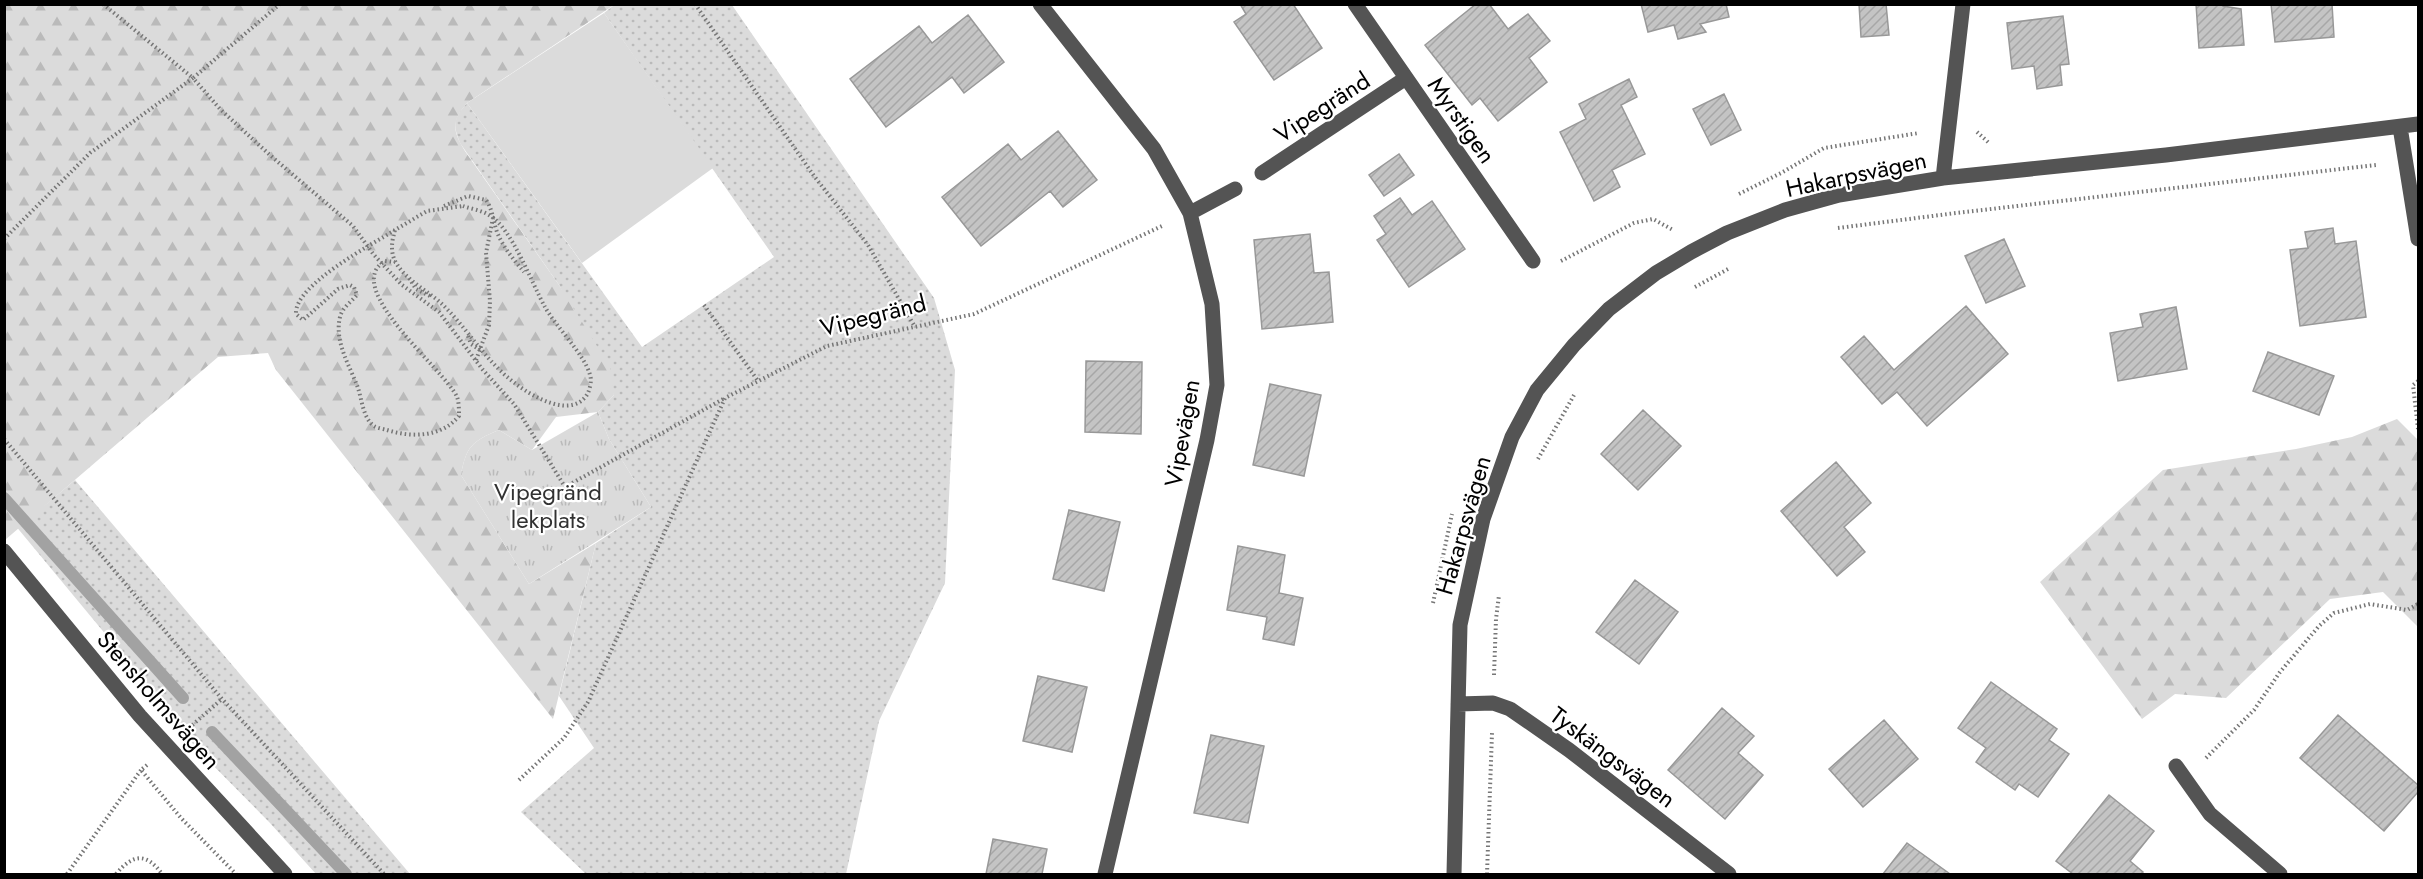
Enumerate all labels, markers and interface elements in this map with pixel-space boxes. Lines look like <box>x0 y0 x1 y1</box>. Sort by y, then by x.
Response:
street label: Vipegränd <box>1267 63 1377 151</box>
street label: Myrstigen <box>1419 70 1505 170</box>
street label: Hakarpsvägen <box>1782 142 1930 206</box>
street label: Vipegränd <box>816 285 930 345</box>
street label: Vipevägen <box>1155 376 1209 490</box>
street label: Hakarpsvägen <box>1426 451 1500 599</box>
park label: Vipegränd lekplats <box>494 474 602 537</box>
street label: Stensholmsvägen <box>89 623 229 777</box>
street label: Tyskängsvägen <box>1543 698 1683 816</box>

